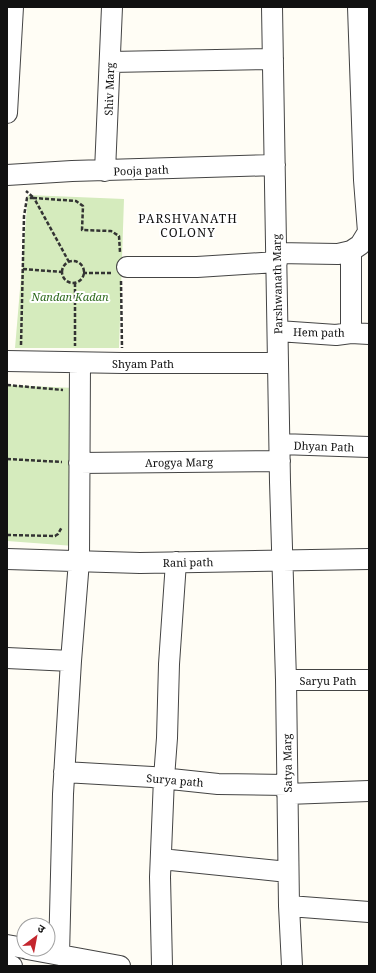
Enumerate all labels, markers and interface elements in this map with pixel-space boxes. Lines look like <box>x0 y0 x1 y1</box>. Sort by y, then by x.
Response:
street label: Shiv Marg <box>101 62 117 116</box>
street label: Pooja path <box>113 162 169 178</box>
district label: PARSHVANATH COLONY <box>138 210 238 241</box>
street label: Parshwanath Marg <box>269 234 285 334</box>
park label: Nandan Kadan <box>31 289 109 304</box>
street label: Hem path <box>293 324 345 340</box>
street label: Shyam Path <box>112 356 174 371</box>
street label: Dhyan Path <box>293 437 355 455</box>
street label: Arogya Marg <box>145 454 213 470</box>
street label: Rani path <box>163 554 213 570</box>
street label: Saryu Path <box>299 673 357 688</box>
street label: Satya Marg <box>279 733 295 793</box>
street label: Surya path <box>146 770 204 790</box>
north arrow <box>16 917 56 957</box>
text: उ <box>35 920 49 936</box>

